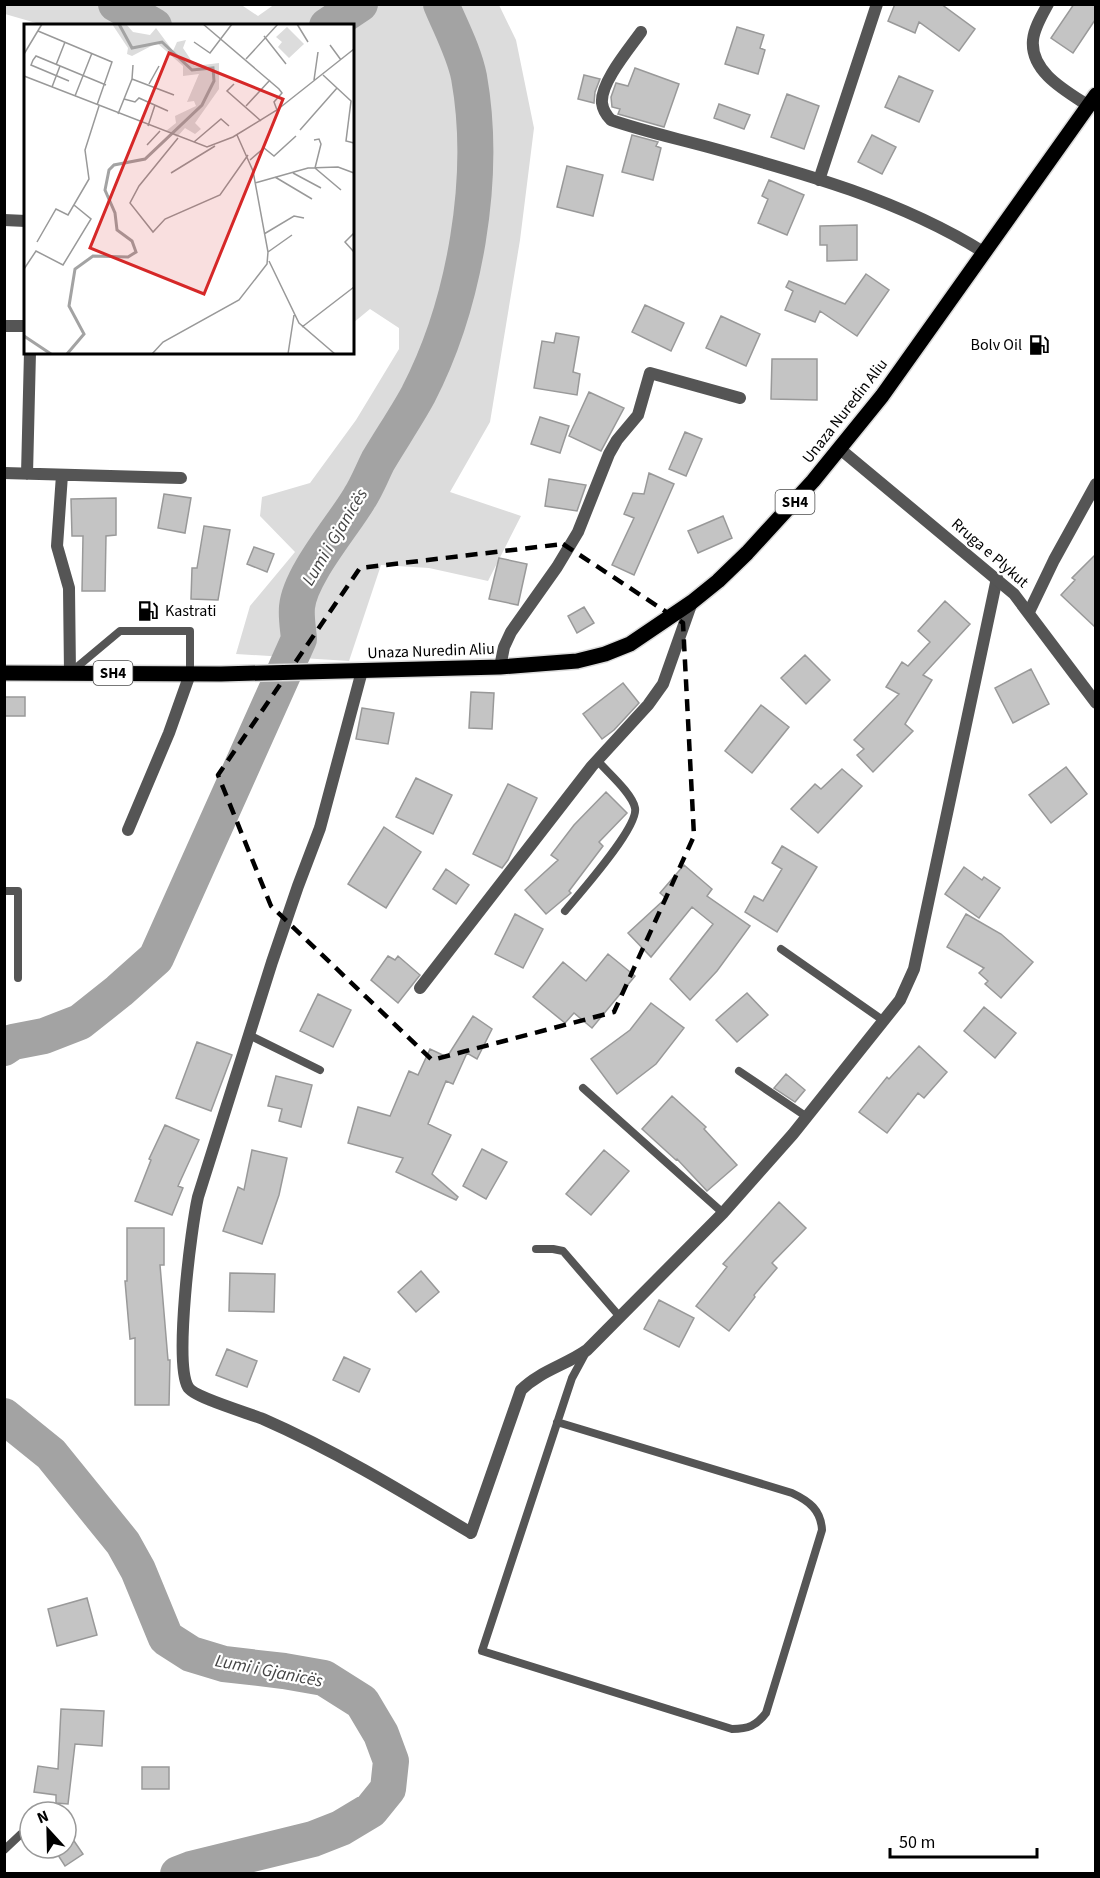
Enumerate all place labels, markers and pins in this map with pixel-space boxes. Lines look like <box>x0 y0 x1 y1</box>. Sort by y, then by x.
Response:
fuel station icon: Bolv Oil <box>1027 333 1051 357</box>
place label: Bolv Oil <box>971 334 1022 356</box>
fuel station icon: Kastrati <box>136 599 160 623</box>
place label: Kastrati <box>165 600 216 622</box>

